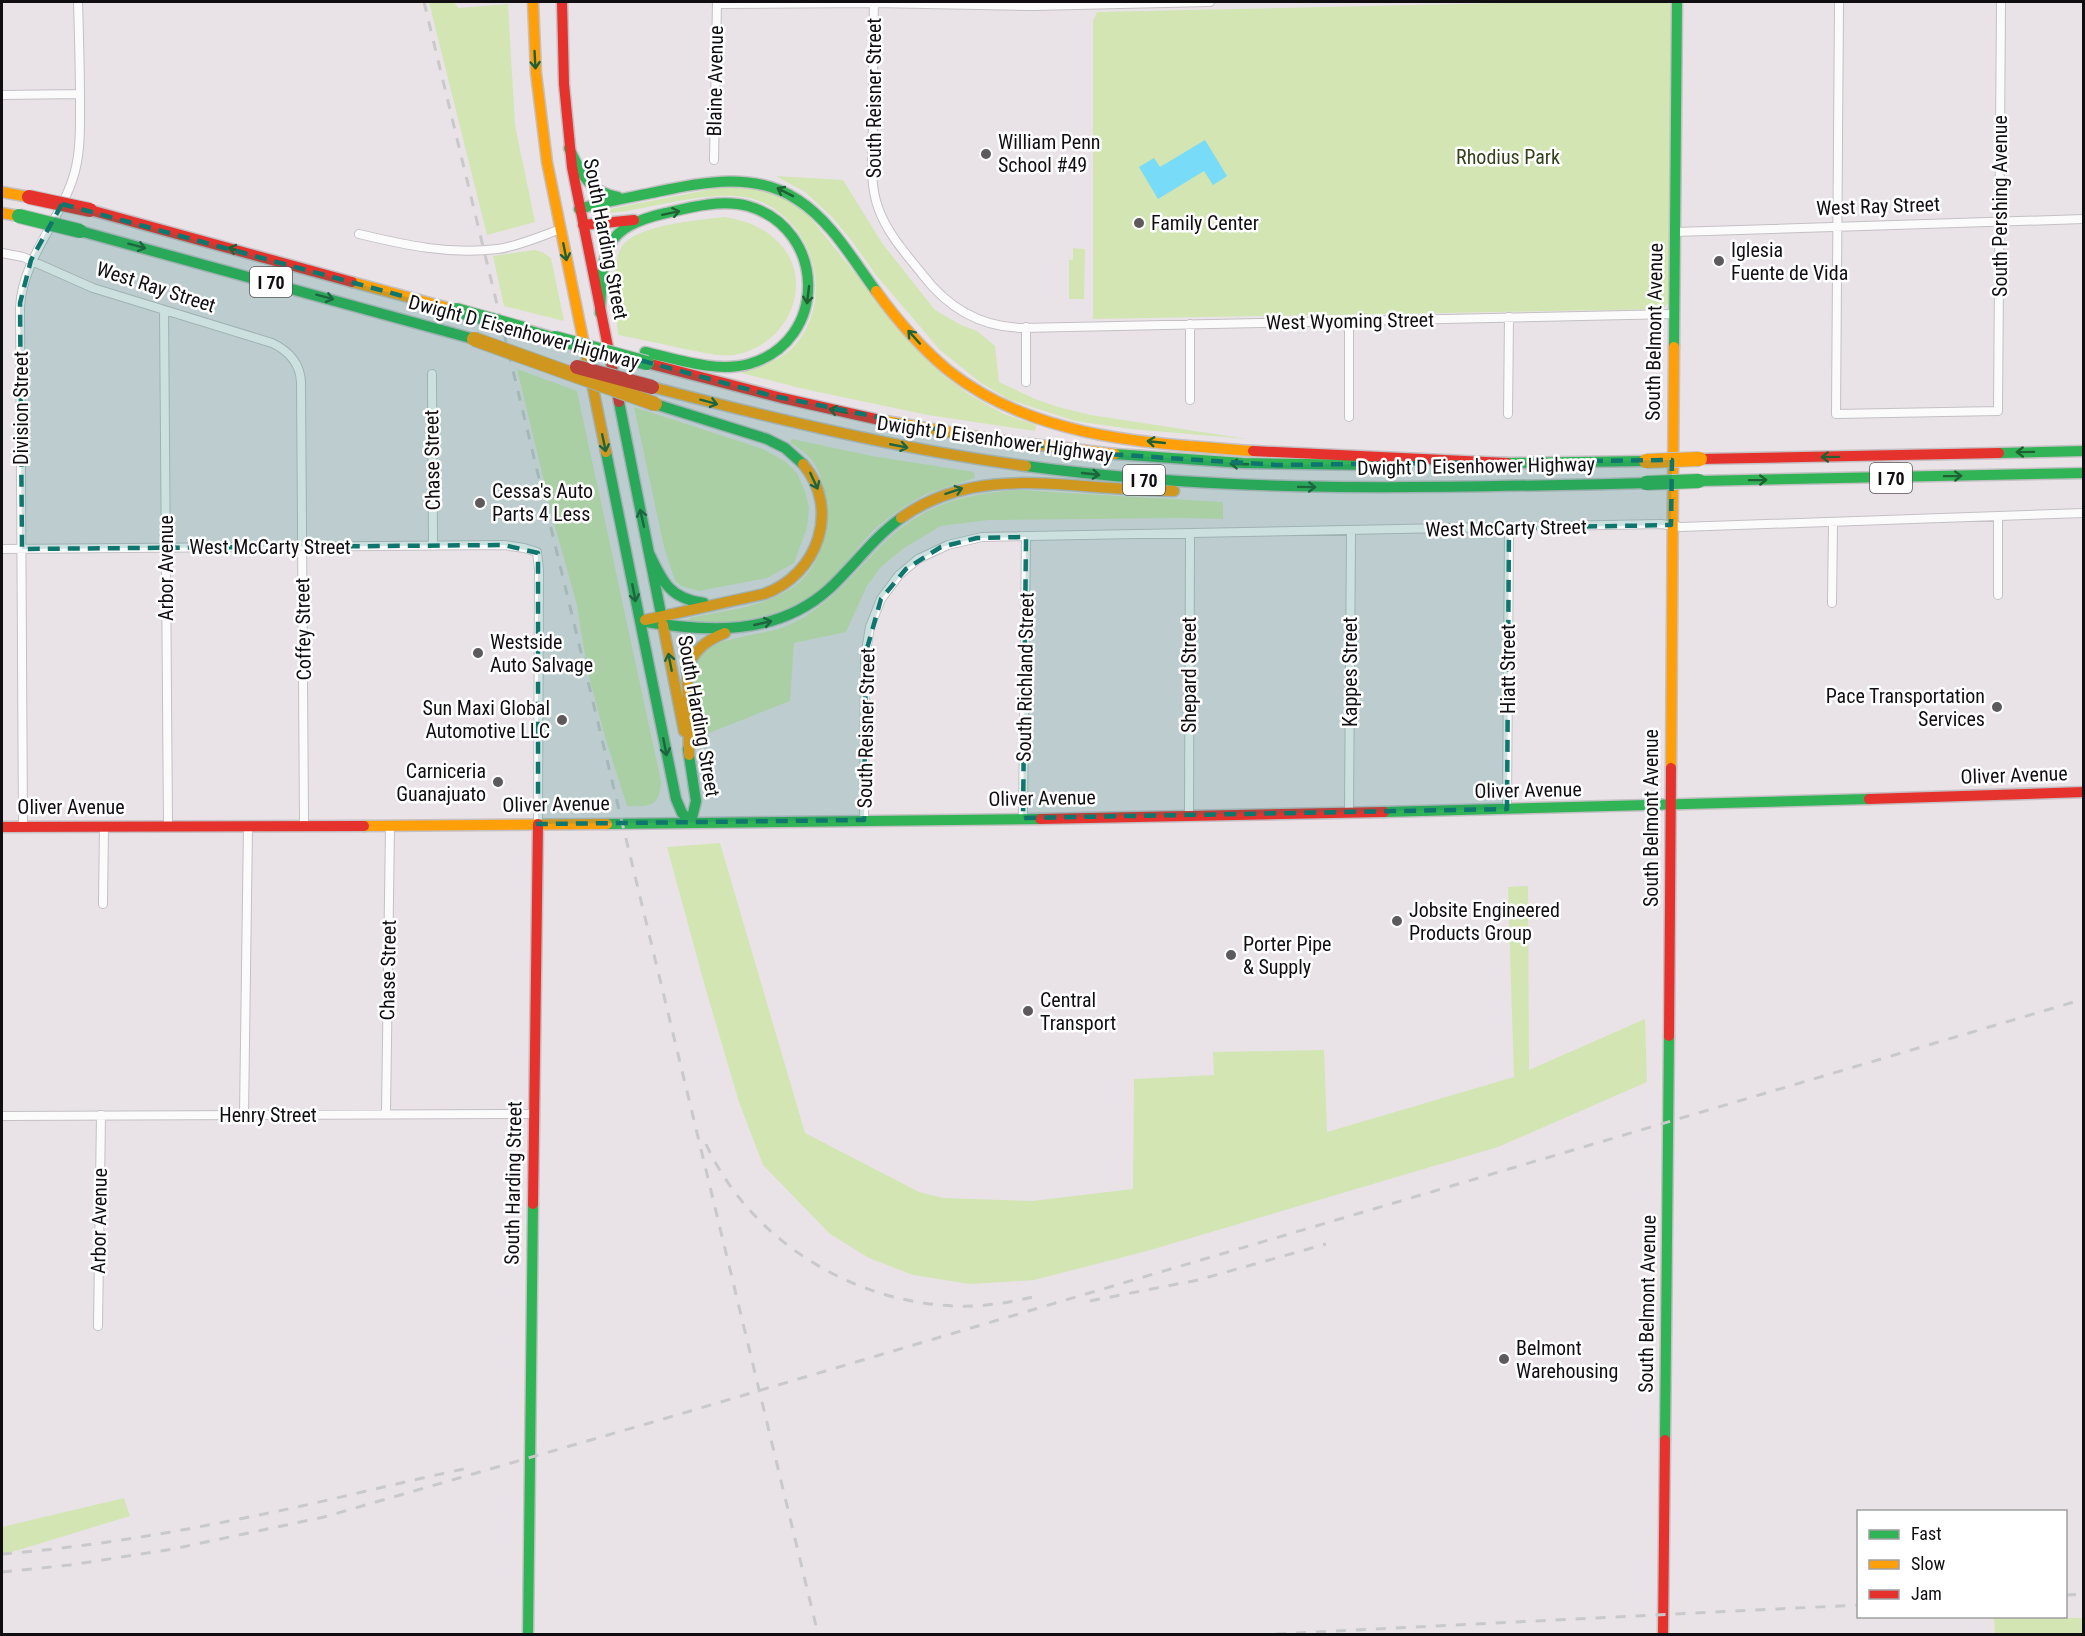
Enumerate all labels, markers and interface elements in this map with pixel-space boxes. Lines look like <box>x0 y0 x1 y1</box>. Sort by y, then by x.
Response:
street label: South Reisner Street <box>862 18 886 178</box>
street label: Blaine Avenue <box>702 25 728 137</box>
one-way arrow <box>529 49 540 69</box>
street label: South Pershing Avenue <box>1988 115 2012 297</box>
place label: William Penn School #49 <box>998 130 1101 177</box>
park label: Rhodius Park <box>1456 145 1560 169</box>
marker: William Penn School #49 <box>979 147 993 161</box>
street label: South Harding Street <box>579 156 633 322</box>
one-way arrow <box>777 186 795 198</box>
street label: West Ray Street <box>1816 192 1940 220</box>
one-way arrow <box>661 207 681 218</box>
place label: Family Center <box>1151 211 1259 235</box>
marker: Family Center <box>1132 216 1146 230</box>
place label: Iglesia Fuente de Vida <box>1731 238 1848 285</box>
one-way arrow <box>127 240 146 252</box>
one-way arrow <box>560 242 571 262</box>
street label: South Belmont Avenue <box>1640 243 1668 421</box>
one-way arrow <box>228 244 247 256</box>
marker: Iglesia Fuente de Vida <box>1712 254 1726 268</box>
street label: West Ray Street <box>93 256 219 318</box>
road number: I 70 <box>250 267 292 297</box>
one-way arrow <box>803 284 814 304</box>
street label: Dwight D Eisenhower Highway <box>406 290 642 374</box>
one-way arrow <box>315 292 334 303</box>
street label: West Wyoming Street <box>1266 308 1434 334</box>
one-way arrow <box>907 330 921 345</box>
street label: Division Street <box>9 351 33 465</box>
one-way arrow <box>699 397 718 408</box>
one-way arrow <box>829 405 848 417</box>
street label: Chase Street <box>419 409 445 510</box>
street label: Dwight D Eisenhower Highway <box>876 411 1114 467</box>
one-way arrow <box>599 433 610 453</box>
one-way arrow <box>1146 436 1166 447</box>
one-way arrow <box>888 441 908 452</box>
one-way arrow <box>2016 447 2036 458</box>
one-way arrow <box>1821 451 1841 463</box>
street label: Dwight D Eisenhower Highway <box>1357 452 1595 480</box>
one-way arrow <box>1230 458 1250 469</box>
road number: I 70 <box>1870 463 1912 493</box>
road number: I 70 <box>1123 465 1165 495</box>
one-way arrow <box>1081 469 1101 480</box>
one-way arrow <box>1942 470 1962 482</box>
one-way arrow <box>809 471 820 489</box>
one-way arrow <box>1747 475 1767 486</box>
place label: Cessa's Auto Parts 4 Less <box>492 479 593 526</box>
one-way arrow <box>1296 481 1316 493</box>
one-way arrow <box>944 485 963 496</box>
marker: Cessa's Auto Parts 4 Less <box>473 496 487 510</box>
one-way arrow <box>635 508 647 527</box>
street label: Arbor Avenue <box>154 515 178 621</box>
street label: West McCarty Street <box>1425 515 1587 541</box>
street label: West McCarty Street <box>189 535 351 559</box>
street label: Coffey Street <box>290 577 316 681</box>
one-way arrow <box>629 582 640 602</box>
street label: South Richland Street <box>1012 592 1038 762</box>
one-way arrow <box>753 617 772 629</box>
street label: Shepard Street <box>1177 617 1201 733</box>
street label: Kappes Street <box>1338 617 1362 727</box>
street label: Hiatt Street <box>1496 624 1520 714</box>
place label: Westside Auto Salvage <box>490 630 593 677</box>
street label: South Harding Street <box>673 633 725 799</box>
marker: Westside Auto Salvage <box>471 646 485 660</box>
street label: South Reisner Street <box>853 647 879 808</box>
one-way arrow <box>664 653 675 672</box>
place label: Pace Transportation Services <box>1826 684 1985 731</box>
place label: Sun Maxi Global Automotive LLC <box>423 696 550 743</box>
marker: Pace Transportation Services <box>1990 700 2004 714</box>
marker: Sun Maxi Global Automotive LLC <box>555 713 569 727</box>
street label: South Belmont Avenue <box>1639 729 1663 907</box>
one-way arrow <box>660 737 672 756</box>
place label: Carniceria Guanajuato <box>396 759 486 806</box>
street label: Oliver Avenue <box>1960 761 2068 789</box>
marker: Carniceria Guanajuato <box>491 775 505 789</box>
street label: Oliver Avenue <box>1474 777 1582 803</box>
street label: Oliver Avenue <box>988 785 1096 811</box>
street label: Oliver Avenue <box>502 791 610 817</box>
street label: Oliver Avenue <box>17 795 125 819</box>
place label: Jobsite Engineered Products Group <box>1409 898 1560 945</box>
marker: Jobsite Engineered Products Group <box>1390 914 1404 928</box>
street label: Chase Street <box>375 919 401 1020</box>
place label: Porter Pipe & Supply <box>1243 932 1331 979</box>
marker: Porter Pipe & Supply <box>1224 948 1238 962</box>
place label: Central Transport <box>1040 988 1116 1035</box>
marker: Central Transport <box>1021 1004 1035 1018</box>
street label: South Harding Street <box>500 1101 526 1265</box>
street label: Henry Street <box>219 1103 317 1127</box>
street label: Arbor Avenue <box>86 1168 112 1274</box>
street label: South Belmont Avenue <box>1633 1215 1661 1393</box>
place label: Belmont Warehousing <box>1516 1336 1618 1383</box>
marker: Belmont Warehousing <box>1497 1352 1511 1366</box>
legend <box>1857 1510 2067 1618</box>
text: Fast <box>1911 1523 1942 1544</box>
text: Slow <box>1911 1553 1946 1574</box>
text: Jam <box>1911 1583 1942 1604</box>

